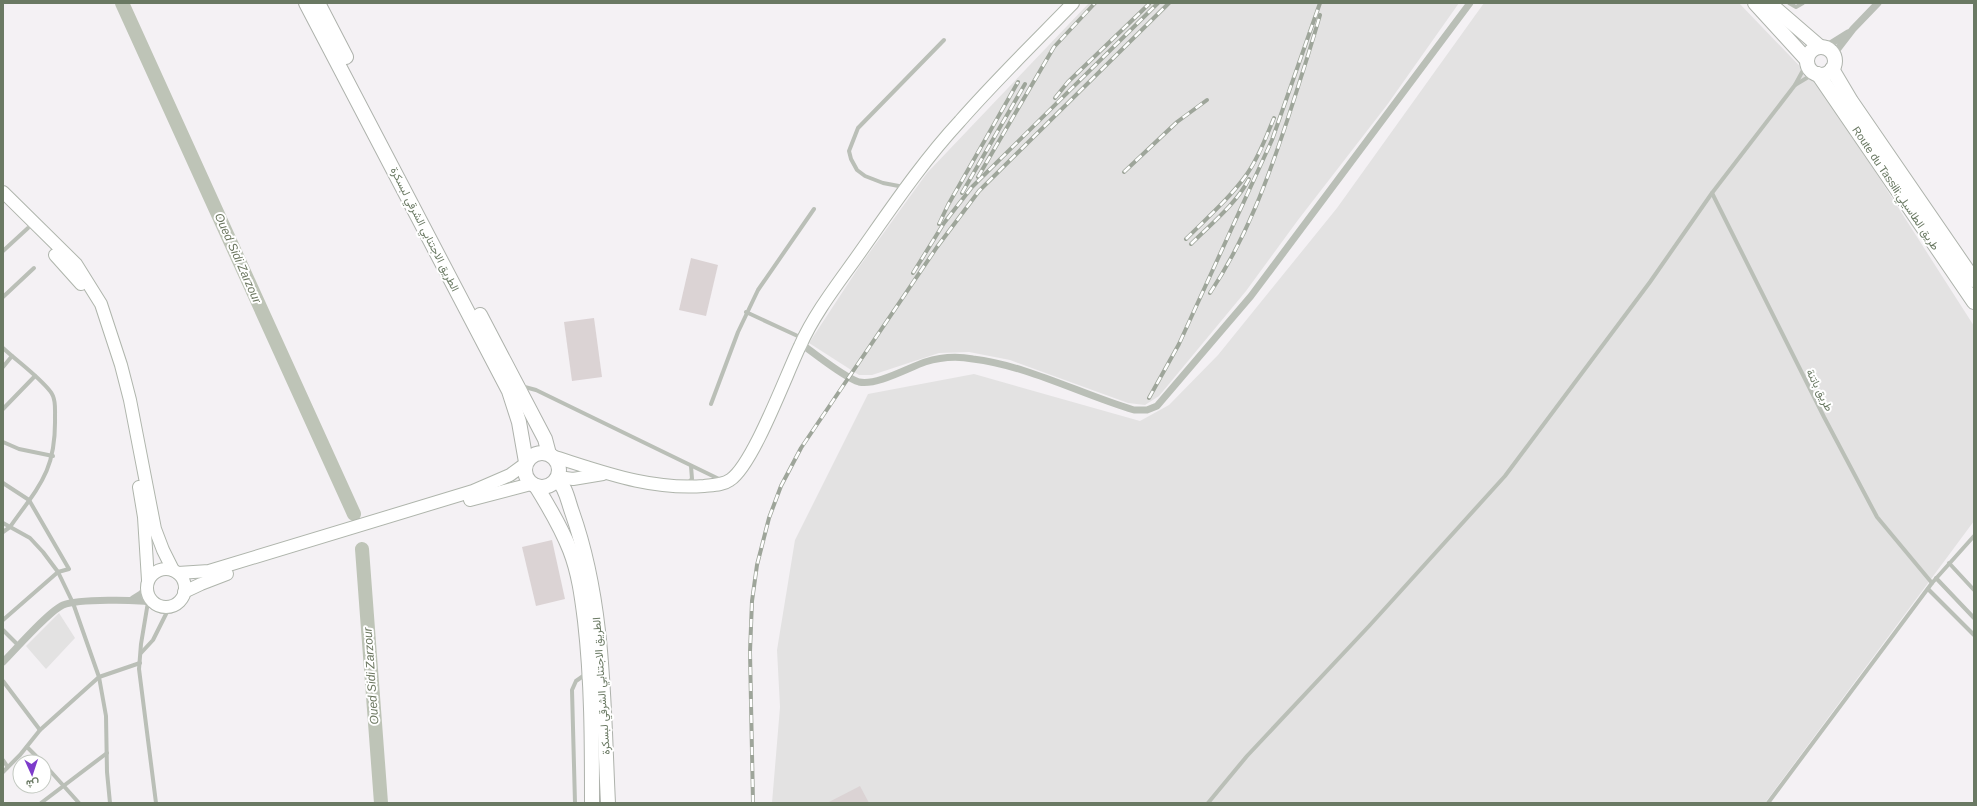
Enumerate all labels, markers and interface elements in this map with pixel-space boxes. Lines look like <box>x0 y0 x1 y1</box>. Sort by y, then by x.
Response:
street label: Route du Tassili;طريق الطاسيلي <box>1847 124 1942 254</box>
street label: الطريق الاجتنابي الشرقي لبسكرة <box>385 165 462 295</box>
water label: Oued Sidi Zarzour <box>212 211 265 306</box>
street label: طريق باتنة <box>1803 367 1836 413</box>
street label: الطريق الاجتنابي الشرقي لبسكرة <box>590 617 616 755</box>
water label: Oued Sidi Zarzour <box>361 626 381 725</box>
north arrow <box>12 754 52 794</box>
text: ش <box>26 777 39 790</box>

